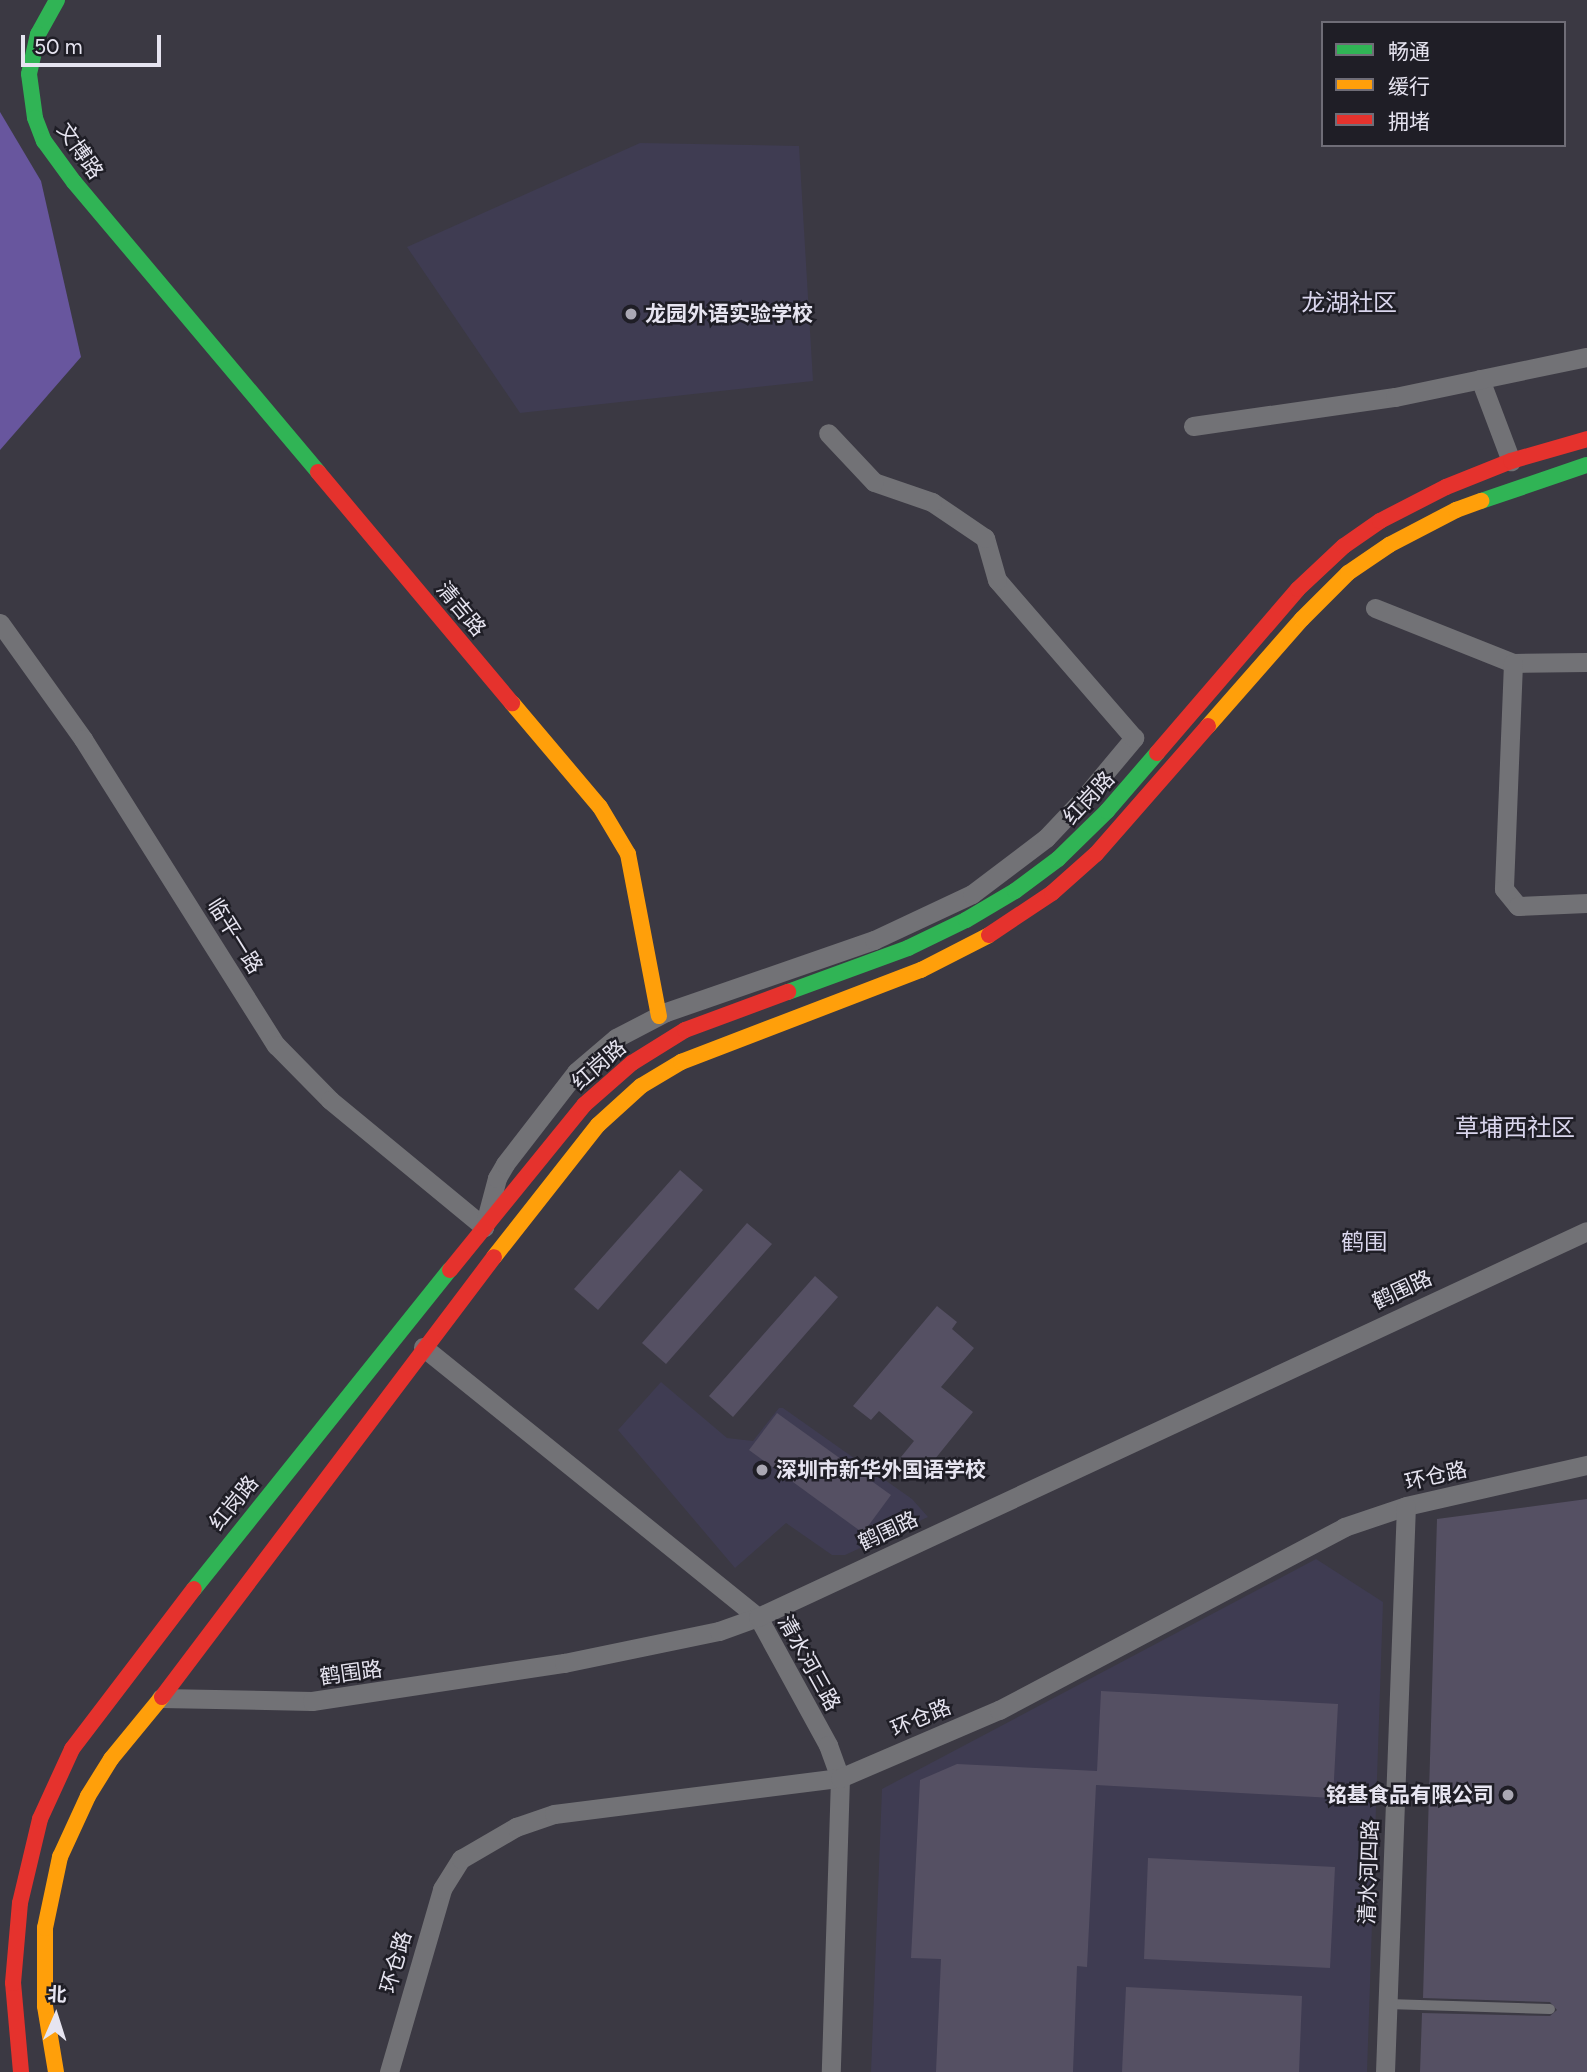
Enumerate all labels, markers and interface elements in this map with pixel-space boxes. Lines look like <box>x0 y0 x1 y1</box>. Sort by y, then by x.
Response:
scale bar <box>24 21 164 65</box>
legend <box>1321 21 1566 147</box>
text: 50 m <box>34 34 83 59</box>
text: 畅通 <box>1388 39 1430 64</box>
text: 缓行 <box>1388 74 1430 99</box>
text: 拥堵 <box>1388 109 1430 134</box>
street label: 文博路 <box>52 118 108 184</box>
district label: 龙湖社区 <box>1301 289 1397 317</box>
place label: 龙园外语实验学校 <box>645 301 813 327</box>
marker: 龙园外语实验学校 <box>623 306 639 322</box>
street label: 清吉路 <box>431 577 491 641</box>
street label: 红岗路 <box>1058 766 1120 830</box>
street label: 临平一路 <box>202 894 268 978</box>
street label: 红岗路 <box>567 1035 631 1095</box>
district label: 草埔西社区 <box>1455 1114 1575 1142</box>
district label: 鹤围 <box>1341 1228 1387 1256</box>
street label: 鹤围路 <box>1368 1265 1436 1315</box>
place label: 深圳市新华外国语学校 <box>776 1457 986 1483</box>
street label: 环仓路 <box>1402 1457 1470 1495</box>
marker: 深圳市新华外国语学校 <box>754 1462 770 1478</box>
street label: 红岗路 <box>204 1471 264 1535</box>
street label: 鹤围路 <box>854 1506 922 1556</box>
street label: 清水河三路 <box>773 1611 845 1715</box>
street label: 鹤围路 <box>318 1656 384 1690</box>
street label: 环仓路 <box>887 1694 955 1742</box>
place label: 铭基食品有限公司 <box>1326 1782 1494 1808</box>
marker: 铭基食品有限公司 <box>1500 1787 1516 1803</box>
street label: 清水河四路 <box>1355 1819 1383 1925</box>
street label: 环仓路 <box>375 1928 417 1996</box>
north arrow <box>21 1981 91 2051</box>
text: 北 <box>47 1983 67 2007</box>

